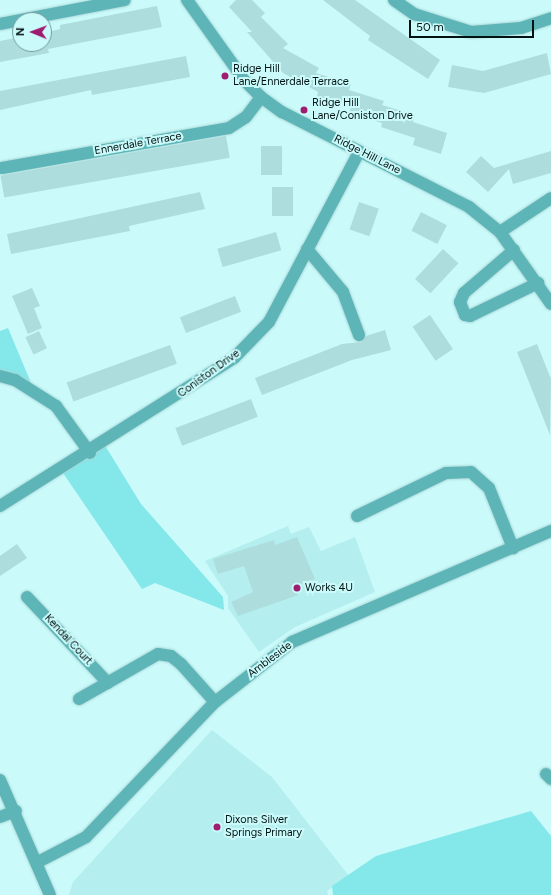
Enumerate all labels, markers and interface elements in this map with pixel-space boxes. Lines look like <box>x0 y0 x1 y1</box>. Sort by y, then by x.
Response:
north arrow <box>12 12 52 52</box>
scale bar <box>411 12 536 38</box>
text: 50 m <box>416 20 444 34</box>
text: N <box>14 27 27 36</box>
place label: Ridge Hill Lane/Ennerdale Terrace <box>233 63 349 89</box>
marker: Ridge Hill Lane/Ennerdale Terrace <box>220 71 230 81</box>
place label: Ridge Hill Lane/Coniston Drive <box>312 97 413 123</box>
marker: Ridge Hill Lane/Coniston Drive <box>299 105 309 115</box>
street label: Ennerdale Terrace <box>93 130 183 158</box>
street label: Ridge Hill Lane <box>332 133 402 177</box>
street label: Coniston Drive <box>176 347 242 401</box>
place label: Works 4U <box>305 581 353 595</box>
marker: Works 4U <box>292 583 302 593</box>
street label: Kendal Court <box>41 612 95 668</box>
street label: Ambleside <box>245 639 295 681</box>
place label: Dixons Silver Springs Primary <box>225 814 302 840</box>
marker: Dixons Silver Springs Primary <box>212 822 222 832</box>

